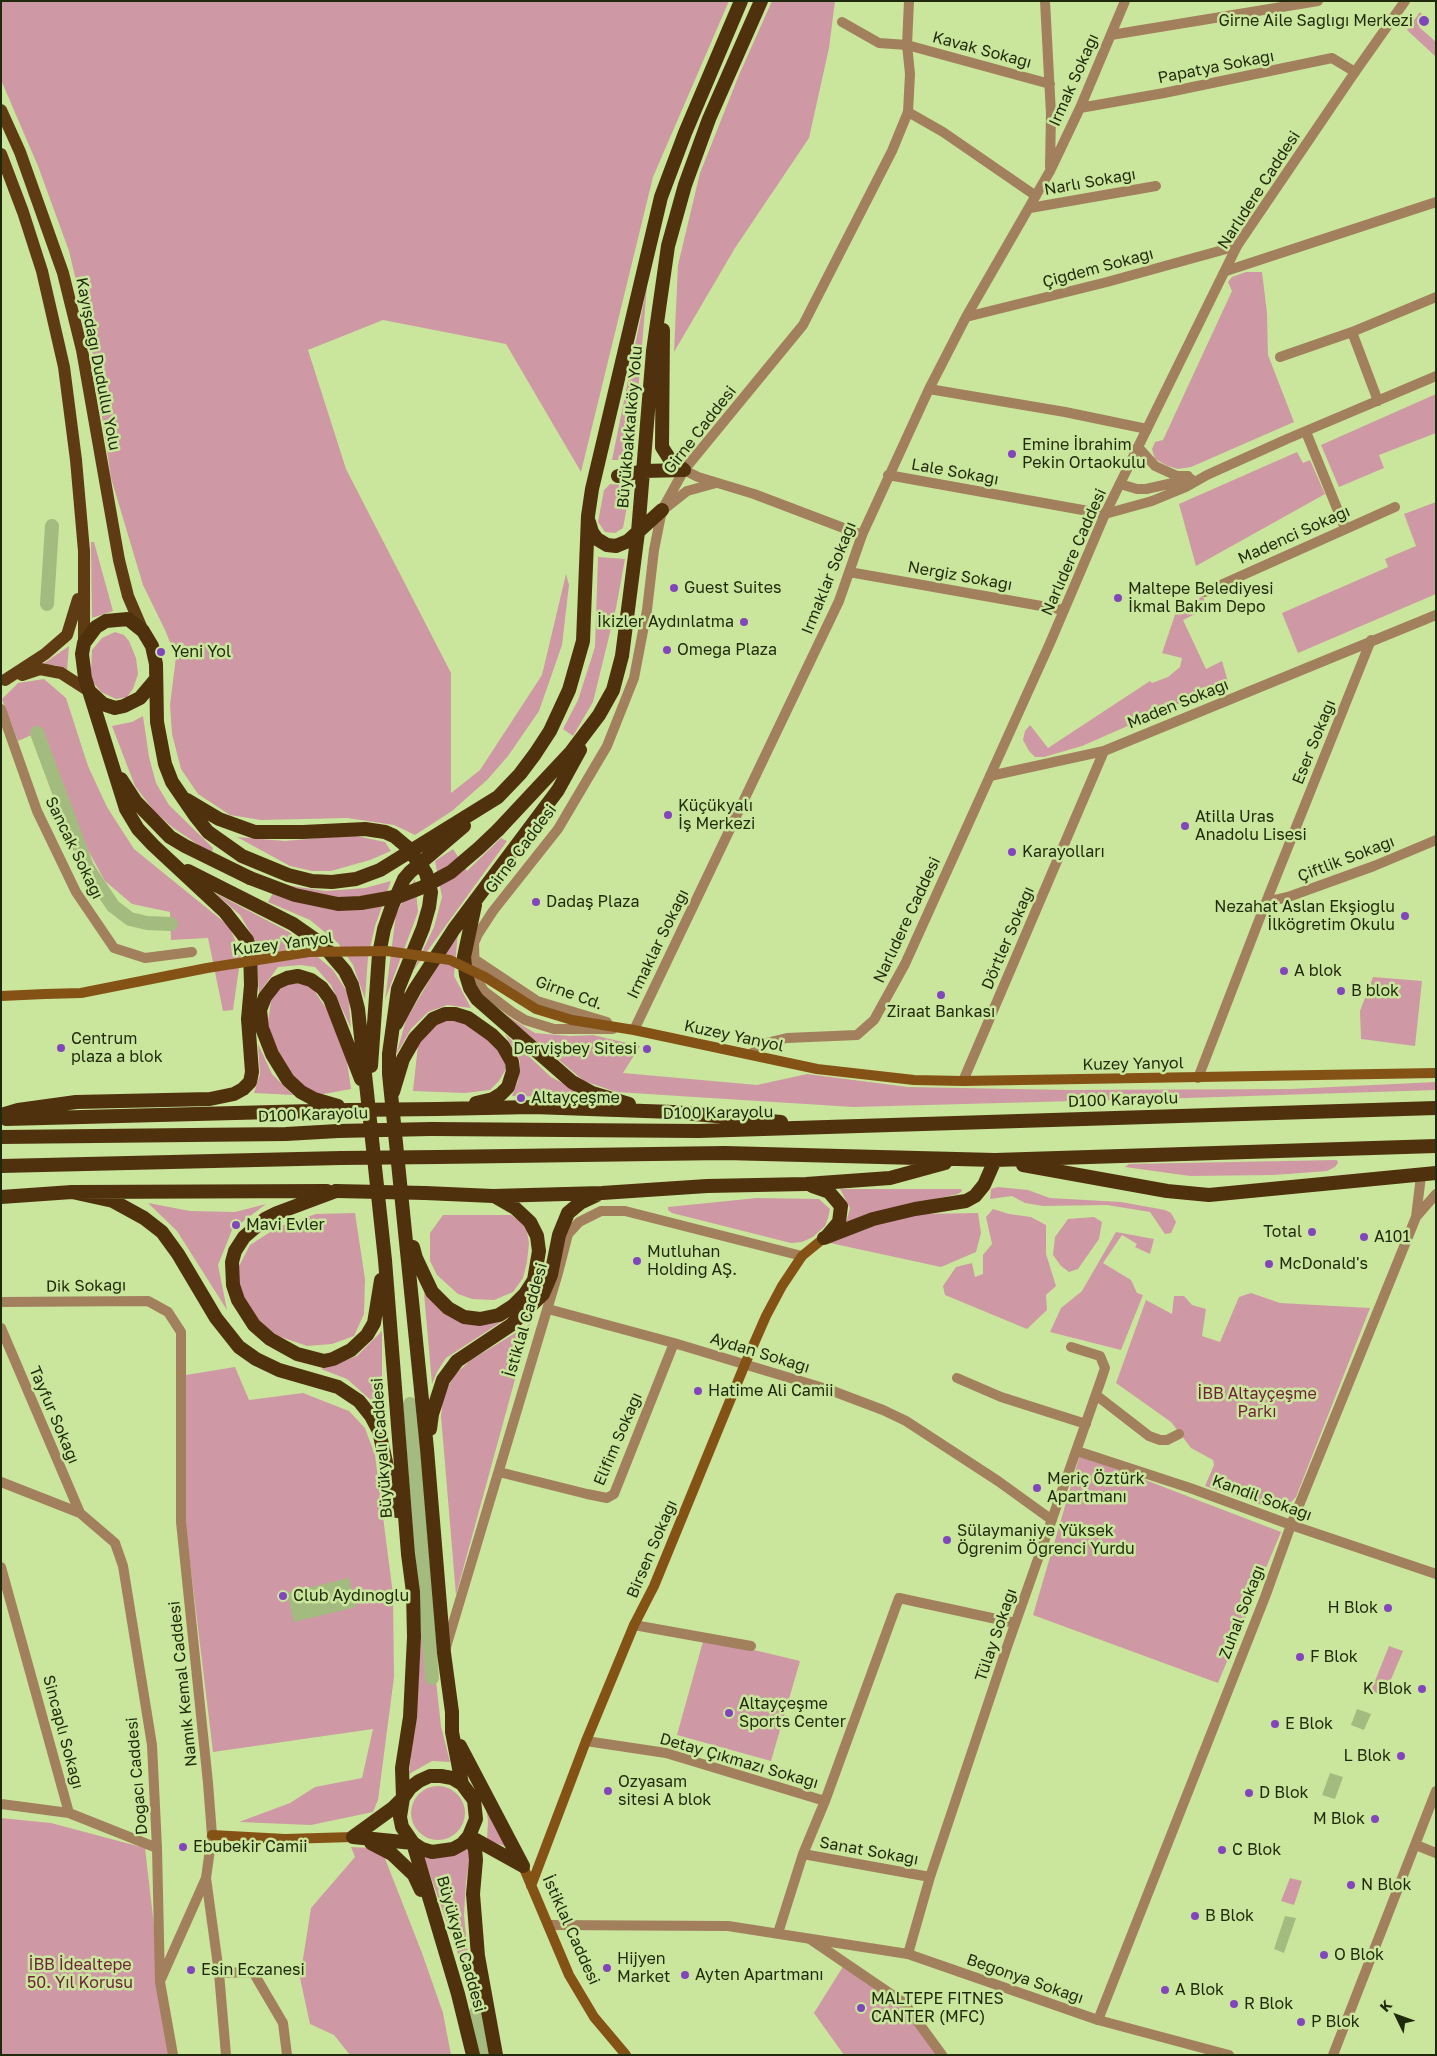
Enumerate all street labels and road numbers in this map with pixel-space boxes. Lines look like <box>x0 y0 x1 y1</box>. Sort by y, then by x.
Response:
street label: Kavak Sokağı <box>930 28 1034 72</box>
street label: Irmak Sokağı <box>1045 31 1103 129</box>
street label: Papatya Sokağı <box>1156 46 1276 88</box>
street label: Narlıdere Caddesi <box>1214 127 1304 253</box>
street label: Narlı Sokağı <box>1043 164 1137 200</box>
street label: Çiğdem Sokağı <box>1040 244 1156 292</box>
street label: Kayışdağı Dudullu Yolu <box>72 276 124 452</box>
street label: Büyükbakkalköy Yolu <box>613 345 647 509</box>
street label: Girne Caddesi <box>660 382 740 478</box>
street label: Lale Sokağı <box>910 455 1000 489</box>
street label: Narlıdere Caddesi <box>1037 486 1111 618</box>
street label: Madenci Sokağı <box>1235 502 1353 568</box>
street label: Irmaklar Sokağı <box>798 519 860 637</box>
street label: Nergiz Sokağı <box>906 557 1014 595</box>
street label: Maden Sokağı <box>1124 675 1232 733</box>
street label: Eser Sokağı <box>1288 697 1340 787</box>
street label: Sancak Sokağı <box>41 794 107 902</box>
street label: Girne Caddesi <box>481 801 561 897</box>
street label: Çiftlik Sokağı <box>1295 832 1397 886</box>
street label: Narlıdere Caddesi <box>869 854 945 986</box>
street label: Dörtler Sokağı <box>978 884 1038 992</box>
street label: Irmaklar Sokağı <box>623 886 693 1002</box>
street label: Kuzey Yanyol <box>232 928 334 960</box>
street label: Girne Cd. <box>533 972 605 1014</box>
street label: Kuzey Yanyol <box>682 1016 786 1056</box>
street label: Kuzey Yanyol <box>1082 1054 1184 1074</box>
street label: D100 Karayolu <box>1067 1088 1179 1112</box>
street label: D100 Karayolu <box>663 1102 773 1124</box>
street label: D100 Karayolu <box>257 1103 369 1127</box>
street label: İstiklal Caddesi <box>500 1261 552 1379</box>
street label: Dik Sokağı <box>46 1276 126 1296</box>
street label: Aydan Sokağı <box>708 1329 812 1377</box>
street label: Tayfur Sokağı <box>25 1363 83 1467</box>
street label: Büyükyalı Caddesi <box>368 1377 396 1519</box>
street label: Elifim Sokağı <box>590 1390 646 1488</box>
street label: Kandil Sokağı <box>1209 1471 1315 1525</box>
street label: Birsen Sokağı <box>623 1497 681 1601</box>
street label: Zuhal Sokağı <box>1215 1562 1269 1662</box>
street label: Tülay Sokağı <box>971 1586 1021 1684</box>
street label: Namık Kemal Caddesi <box>165 1600 201 1768</box>
street label: Sincaplı Sokağı <box>39 1673 87 1791</box>
street label: Doğacı Caddesi <box>122 1716 152 1836</box>
street label: Detay Çıkmazı Sokağı <box>657 1729 821 1793</box>
street label: Sanat Sokağı <box>818 1833 920 1869</box>
street label: İstiklal Caddesi <box>538 1872 604 1988</box>
street label: Büyükyalı Caddesi <box>432 1874 490 2014</box>
street label: Begonya Sokağı <box>964 1950 1086 2008</box>

